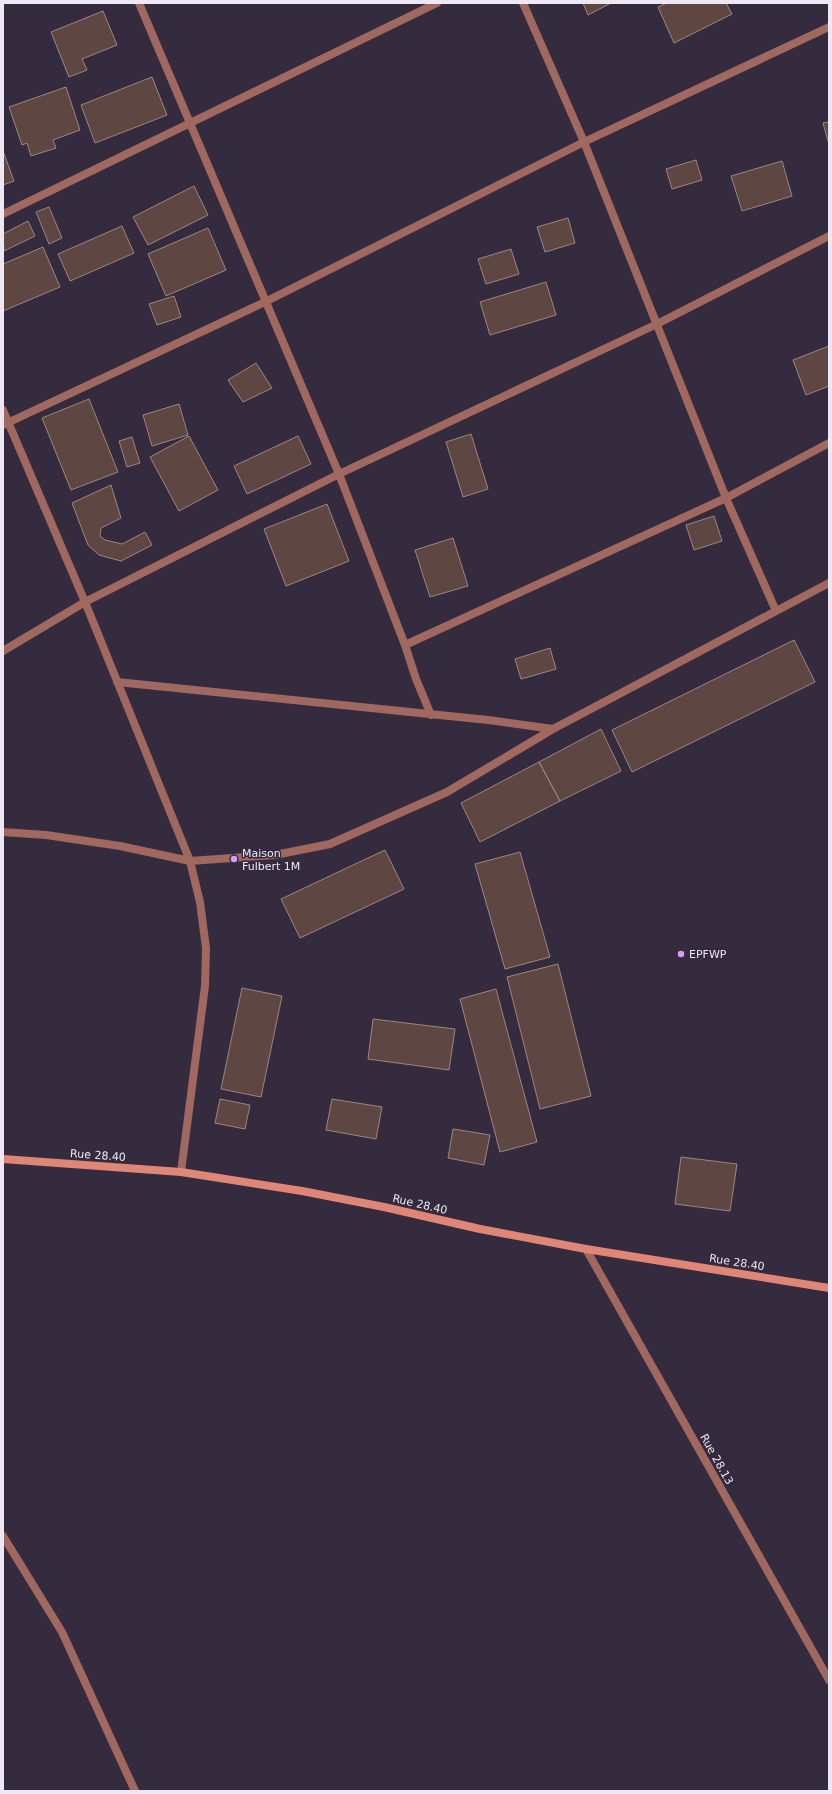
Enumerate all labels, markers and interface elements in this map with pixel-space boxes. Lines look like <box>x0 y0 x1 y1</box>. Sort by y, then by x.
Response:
place label: Maison Fulbert 1M <box>242 847 300 873</box>
marker: Maison Fulbert 1M <box>229 854 239 864</box>
place label: EPFWP <box>689 948 727 961</box>
marker: EPFWP <box>676 949 686 959</box>
street label: Rue 28.40 <box>70 1147 126 1164</box>
street label: Rue 28.40 <box>391 1192 449 1217</box>
street label: Rue 28.40 <box>708 1252 766 1273</box>
street label: Rue 28.13 <box>697 1432 736 1487</box>

